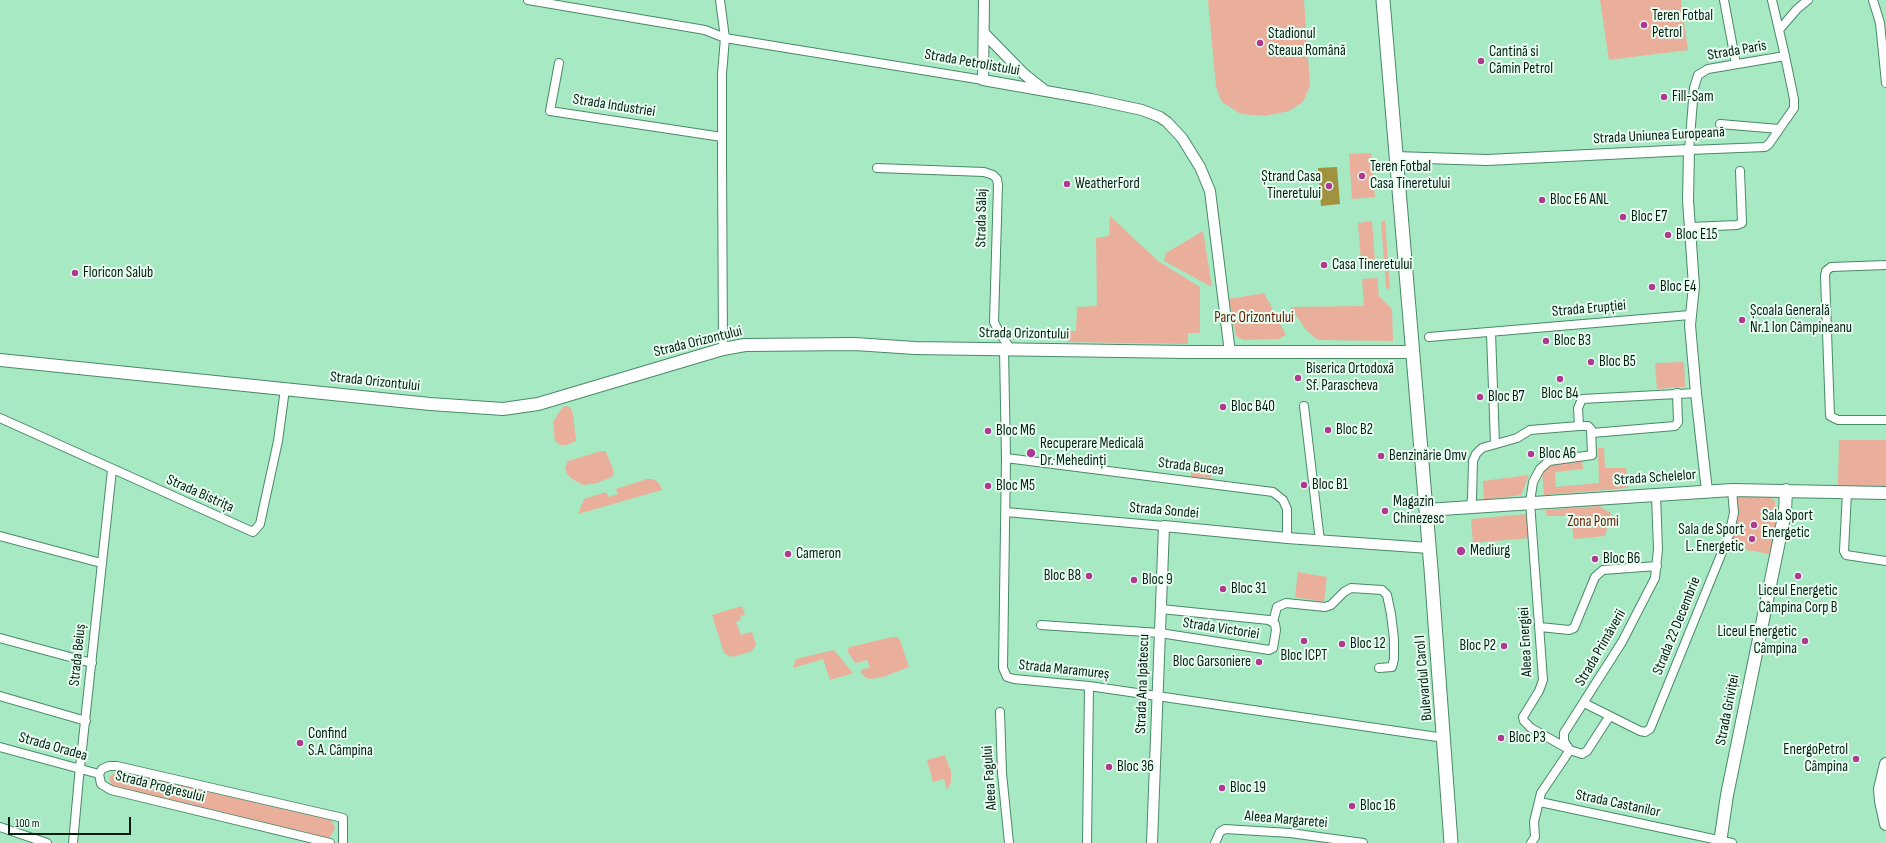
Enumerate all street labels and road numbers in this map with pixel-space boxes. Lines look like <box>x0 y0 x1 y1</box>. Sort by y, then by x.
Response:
street label: Strada Paris <box>1706 37 1768 65</box>
street label: Strada Petrolistului <box>923 46 1021 80</box>
street label: Strada Industriei <box>572 91 656 121</box>
street label: Strada Uniunea Europeană <box>1593 124 1725 148</box>
street label: Strada Sălaj <box>972 188 992 248</box>
street label: Strada Erupției <box>1551 297 1627 321</box>
street label: Strada Orizontului <box>652 322 744 362</box>
street label: Strada Orizontului <box>979 324 1069 344</box>
street label: Strada Orizontului <box>329 368 421 396</box>
street label: Strada Bucea <box>1157 454 1225 480</box>
street label: Strada Schelelor <box>1613 466 1697 490</box>
street label: Strada Bistrița <box>163 471 237 517</box>
street label: Strada Sondei <box>1129 499 1199 523</box>
street label: Strada 22 Decembrie <box>1649 574 1705 678</box>
street label: Strada Primăverii <box>1572 606 1630 690</box>
street label: Aleea Energiei <box>1515 607 1537 677</box>
street label: Strada Victoriei <box>1181 614 1261 644</box>
street label: Strada Beiuș <box>66 623 90 687</box>
street label: Strada Ana Ipătescu <box>1132 634 1154 734</box>
street label: Bulevardul Carol I <box>1411 634 1437 722</box>
street label: Strada Maramureș <box>1018 656 1110 684</box>
street label: Strada Griviței <box>1712 673 1744 747</box>
street label: Strada Oradea <box>17 729 89 765</box>
street label: Aleea Fagului <box>979 745 1001 811</box>
street label: Strada Progresului <box>113 767 207 807</box>
street label: Strada Castanilor <box>1574 786 1662 822</box>
street label: Aleea Margaretei <box>1244 807 1328 833</box>

